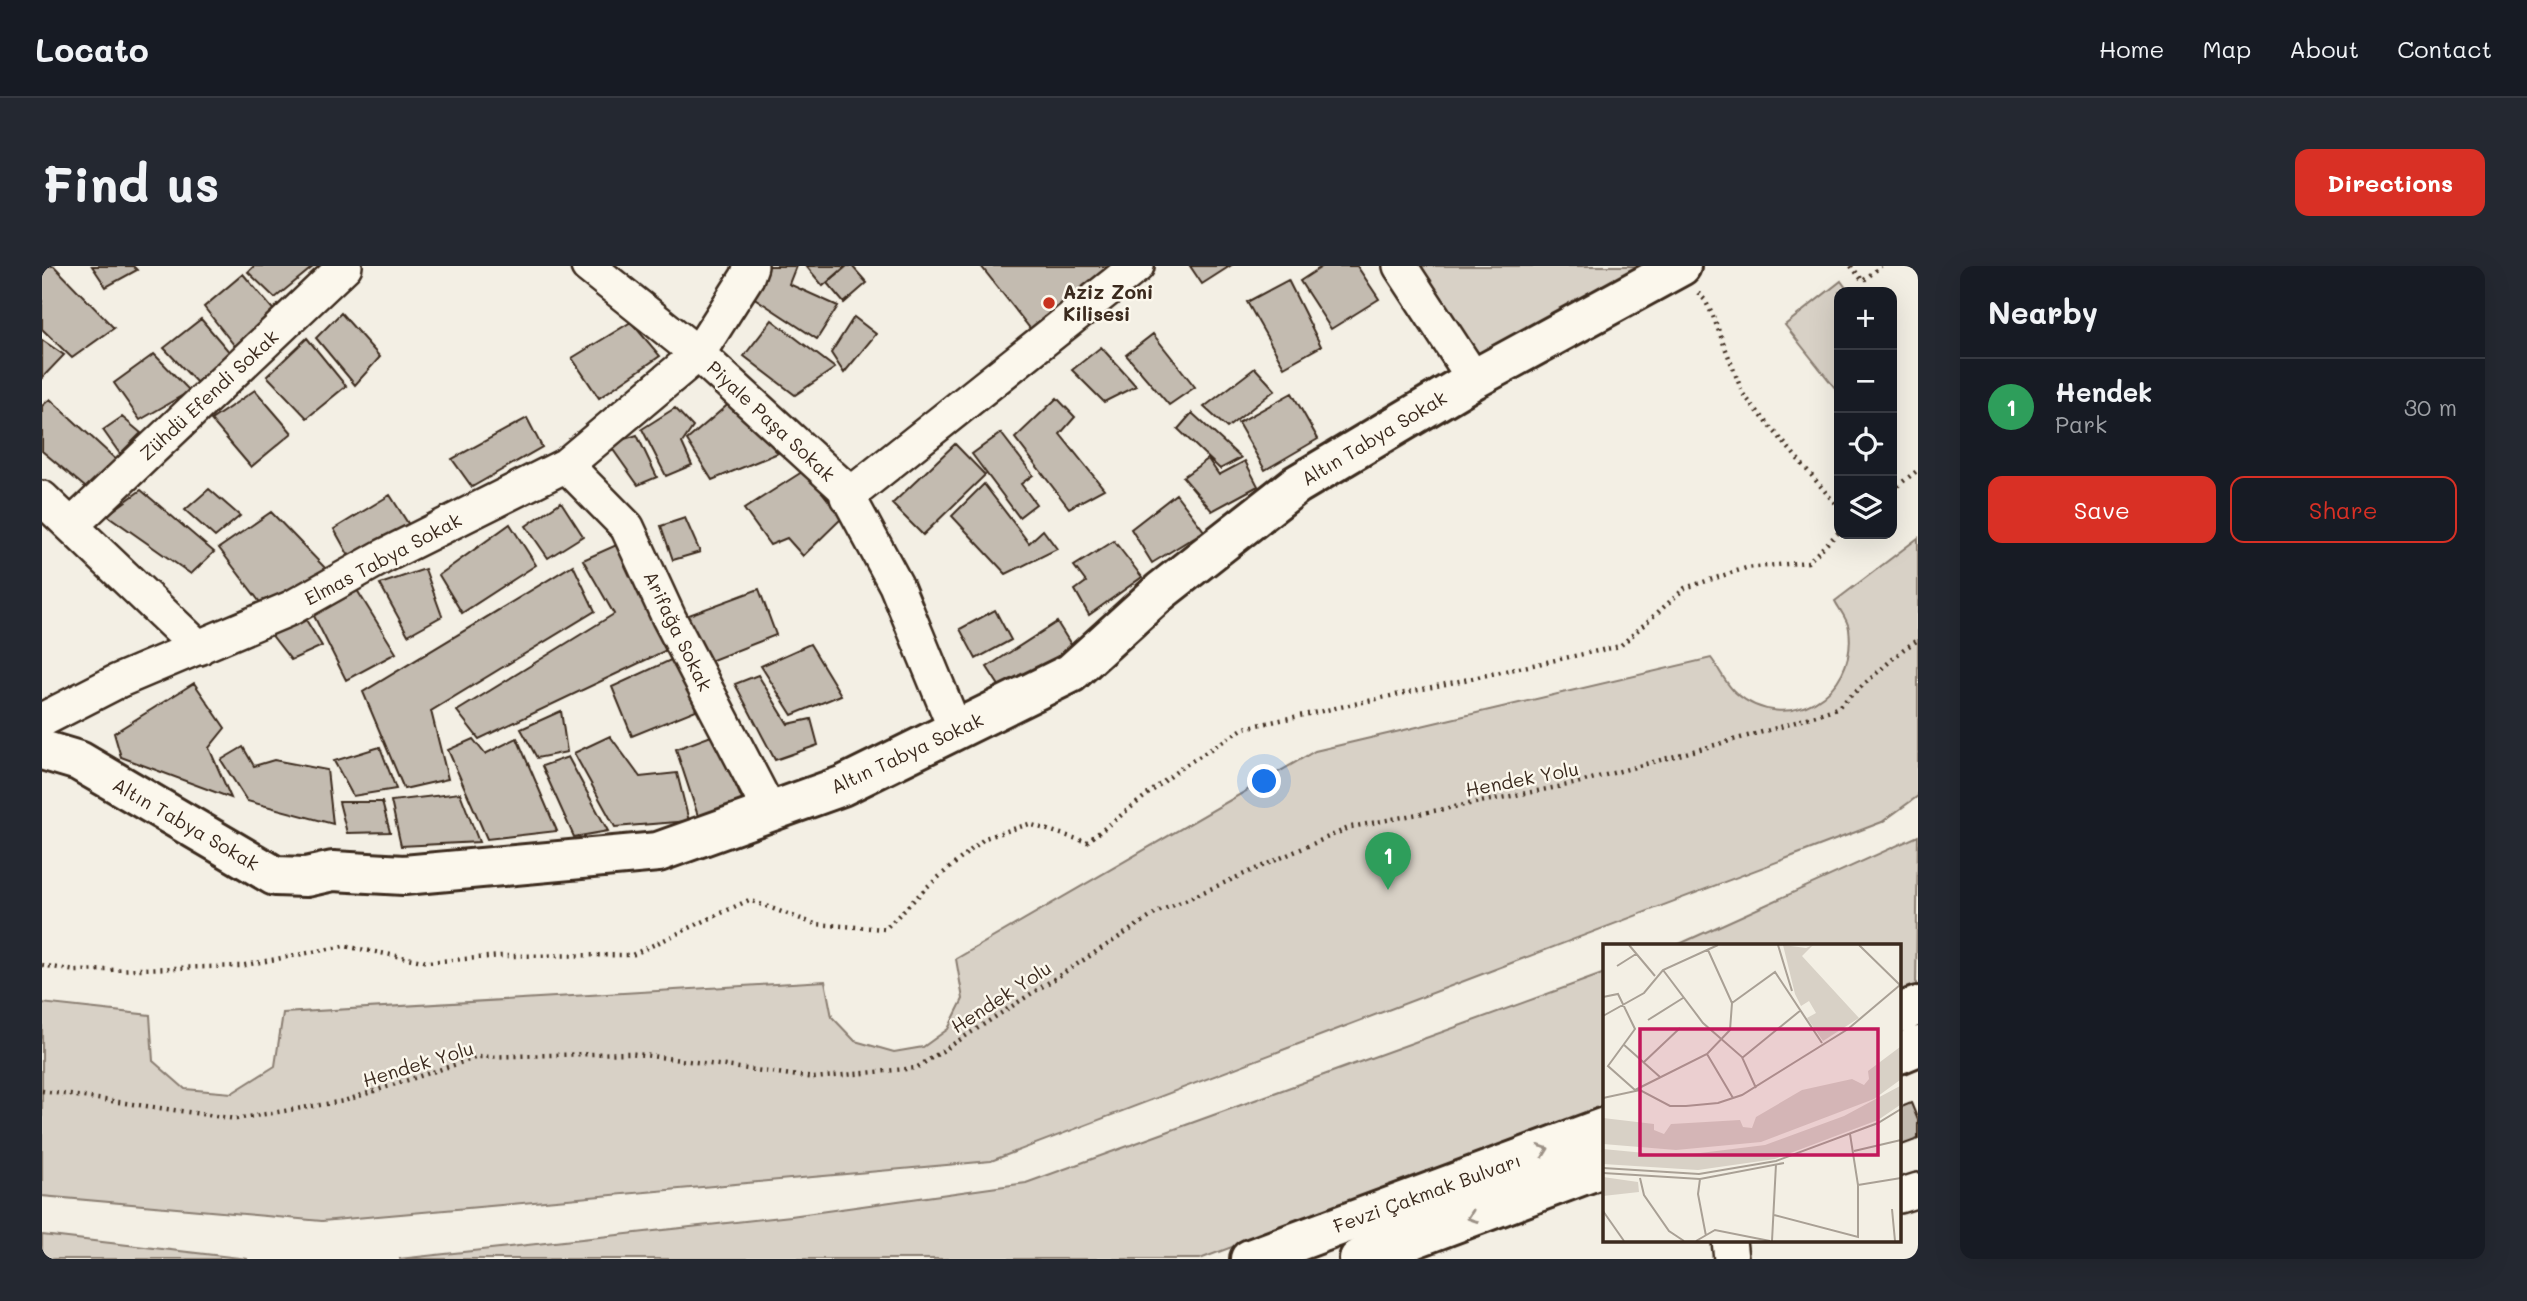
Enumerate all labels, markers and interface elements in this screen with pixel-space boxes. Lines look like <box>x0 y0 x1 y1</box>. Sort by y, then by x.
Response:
text: Locato <box>35 27 149 70</box>
text: Home <box>2099 33 2164 64</box>
text: Map <box>2202 33 2251 64</box>
text: About <box>2289 33 2359 64</box>
text: Contact <box>2397 33 2492 64</box>
button: Directions <box>2295 149 2485 216</box>
text: Find us <box>42 151 220 214</box>
place label: Aziz Zoni Kilisesi <box>1063 279 1153 326</box>
map controls <box>1834 287 1897 539</box>
button: + <box>1834 287 1897 350</box>
text: Nearby <box>1988 292 2098 332</box>
marker: Aziz Zoni Kilisesi <box>1041 295 1057 311</box>
street label: Zühdü Efendi Sokak <box>134 324 283 465</box>
button: − <box>1834 350 1897 413</box>
street label: Piyale Paşa Sokak <box>702 355 841 487</box>
text: Hendek <box>2055 375 2152 409</box>
street label: Altın Tabya Sokak <box>1297 384 1451 491</box>
text: 1 <box>2006 392 2016 422</box>
text: 30 m <box>2404 392 2457 422</box>
text: Park <box>2055 409 2107 439</box>
button: locate <box>1834 413 1897 476</box>
button: layers <box>1834 476 1897 539</box>
button: Save <box>1988 476 2216 543</box>
button: Share <box>2230 476 2457 543</box>
street label: Elmas Tabya Sokak <box>300 507 466 611</box>
street label: Arifağa Sokak <box>639 567 718 695</box>
street label: Altın Tabya Sokak <box>827 706 987 799</box>
street label: Hendek Yolu <box>1463 755 1581 802</box>
your location <box>1247 764 1281 798</box>
street label: Altın Tabya Sokak <box>108 771 264 876</box>
pin: 1 <box>1365 832 1411 890</box>
inset map <box>1603 944 1900 1242</box>
street label: Hendek Yolu <box>946 955 1056 1038</box>
street label: Hendek Yolu <box>359 1035 476 1092</box>
one-way arrow <box>1537 1144 1549 1158</box>
street label: Fevzi Çakmak Bulvarı <box>1330 1147 1524 1238</box>
one-way arrow <box>1466 1209 1478 1223</box>

